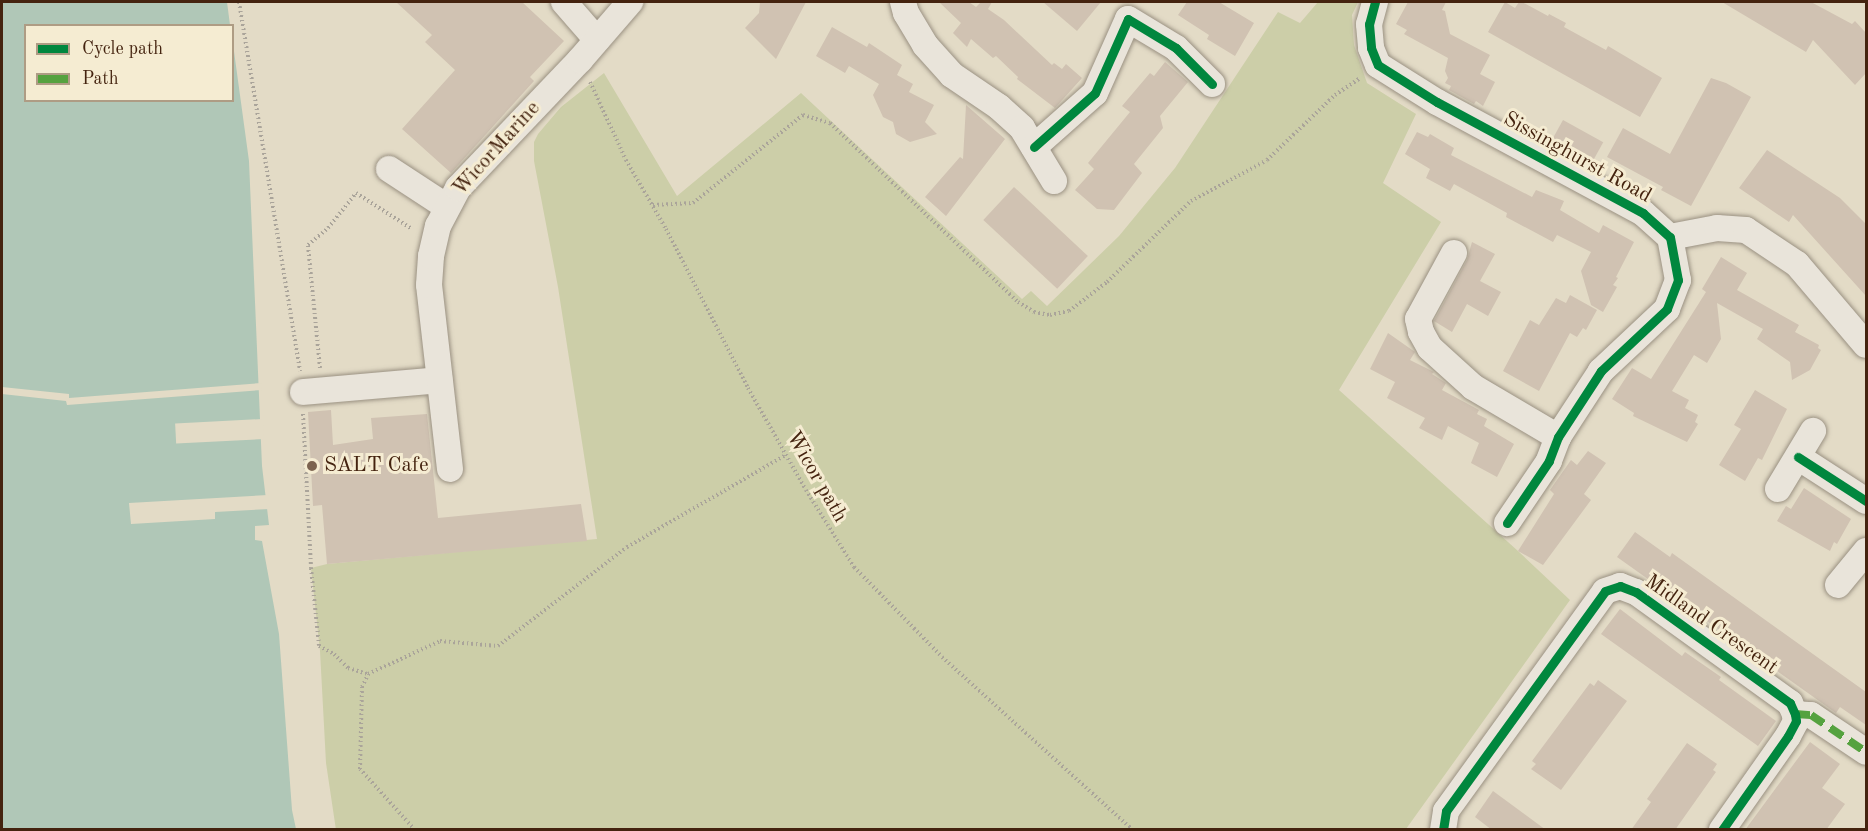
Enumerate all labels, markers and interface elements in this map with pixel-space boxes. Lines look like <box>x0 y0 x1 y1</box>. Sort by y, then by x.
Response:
legend <box>24 24 234 102</box>
text: Cycle path <box>82 40 163 58</box>
text: Path <box>82 70 118 88</box>
street label: WicorMarine <box>448 96 546 202</box>
street label: Sissinghurst Road <box>1498 107 1656 209</box>
street label: Wicor path <box>780 427 852 527</box>
place label: SALT Cafe <box>324 453 429 479</box>
marker: SALT Cafe <box>305 459 319 473</box>
street label: Midland Crescent <box>1639 570 1783 680</box>

